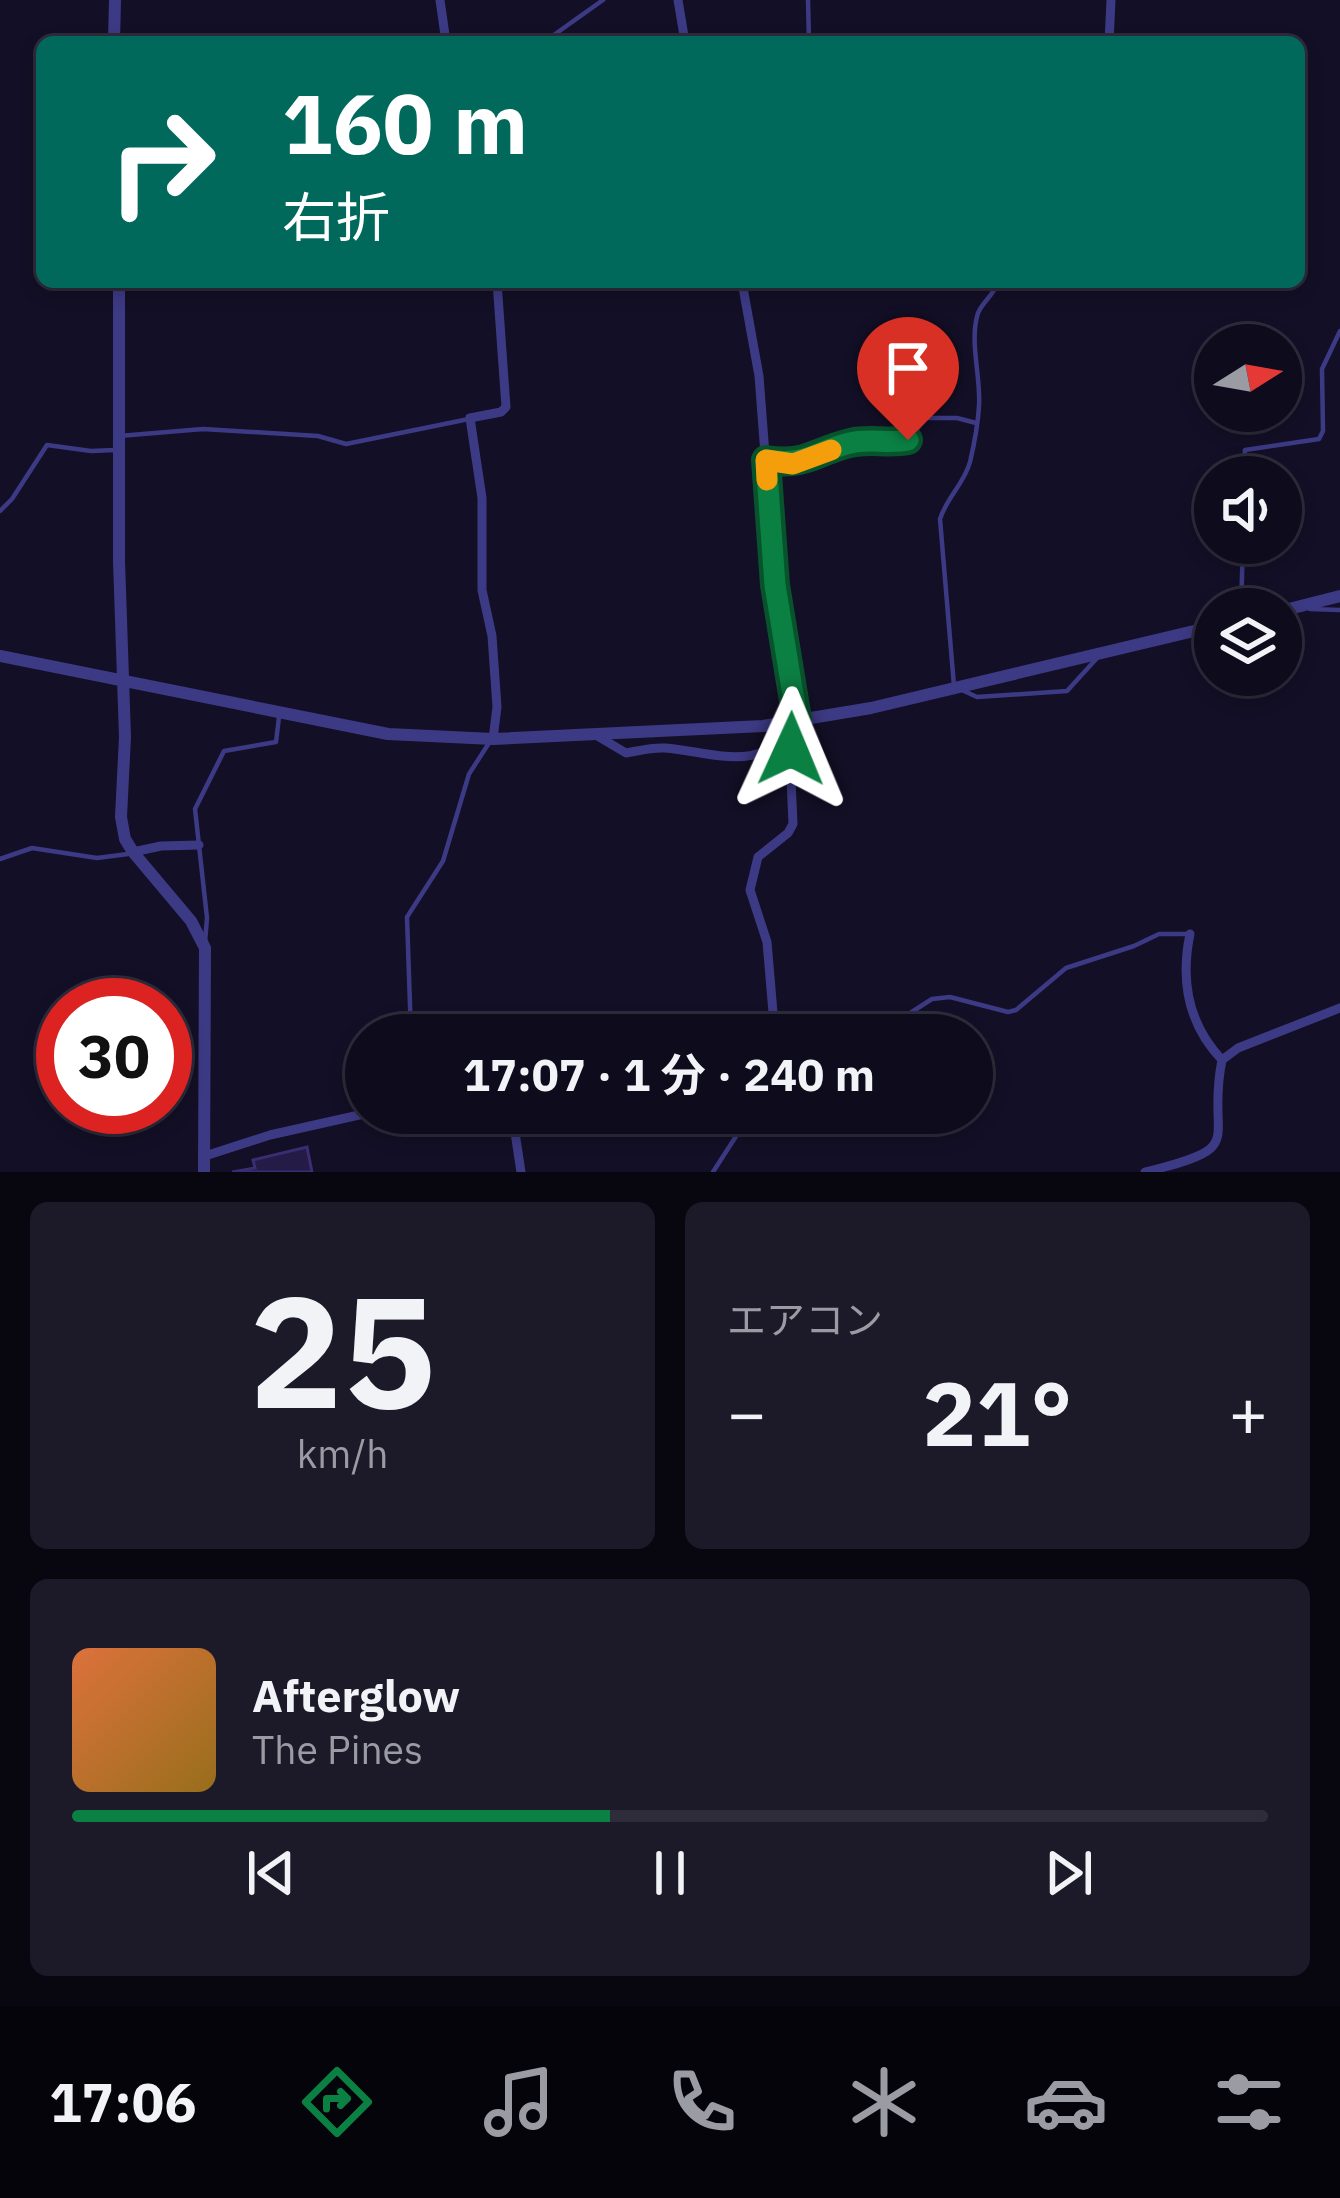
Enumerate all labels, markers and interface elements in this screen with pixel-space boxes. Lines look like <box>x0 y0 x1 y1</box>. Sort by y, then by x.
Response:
text: 160 m <box>282 68 528 177</box>
icon: right <box>84 84 240 240</box>
text: 右折 <box>282 182 390 252</box>
pin <box>857 317 959 440</box>
north arrow <box>1194 324 1302 432</box>
map controls <box>1194 324 1302 696</box>
icon: arrive <box>875 335 941 401</box>
button: sound <box>1194 456 1302 564</box>
button: layers <box>1194 588 1302 696</box>
position arrow <box>728 686 854 812</box>
speed limit sign: 30 <box>36 978 192 1134</box>
text: 17:07 · 1 分 · 240 m <box>463 1045 875 1103</box>
text: 25 <box>249 1248 436 1451</box>
text: エアコン <box>727 1294 883 1345</box>
text: 21° <box>922 1354 1073 1471</box>
text: − <box>727 1369 767 1455</box>
text: + <box>1228 1369 1268 1455</box>
text: km/h <box>297 1428 388 1479</box>
text: Afterglow <box>252 1666 460 1724</box>
text: The Pines <box>252 1724 423 1775</box>
icon: previous <box>238 1840 304 1906</box>
icon: pause <box>637 1840 703 1906</box>
icon: next <box>1036 1840 1102 1906</box>
icon: directions <box>295 2060 379 2144</box>
icon: music <box>477 2060 561 2144</box>
icon: phone <box>660 2060 744 2144</box>
icon: climate <box>842 2060 926 2144</box>
icon: car <box>1024 2060 1108 2144</box>
icon: filters <box>1207 2060 1291 2144</box>
text: 17:06 <box>49 2067 197 2137</box>

